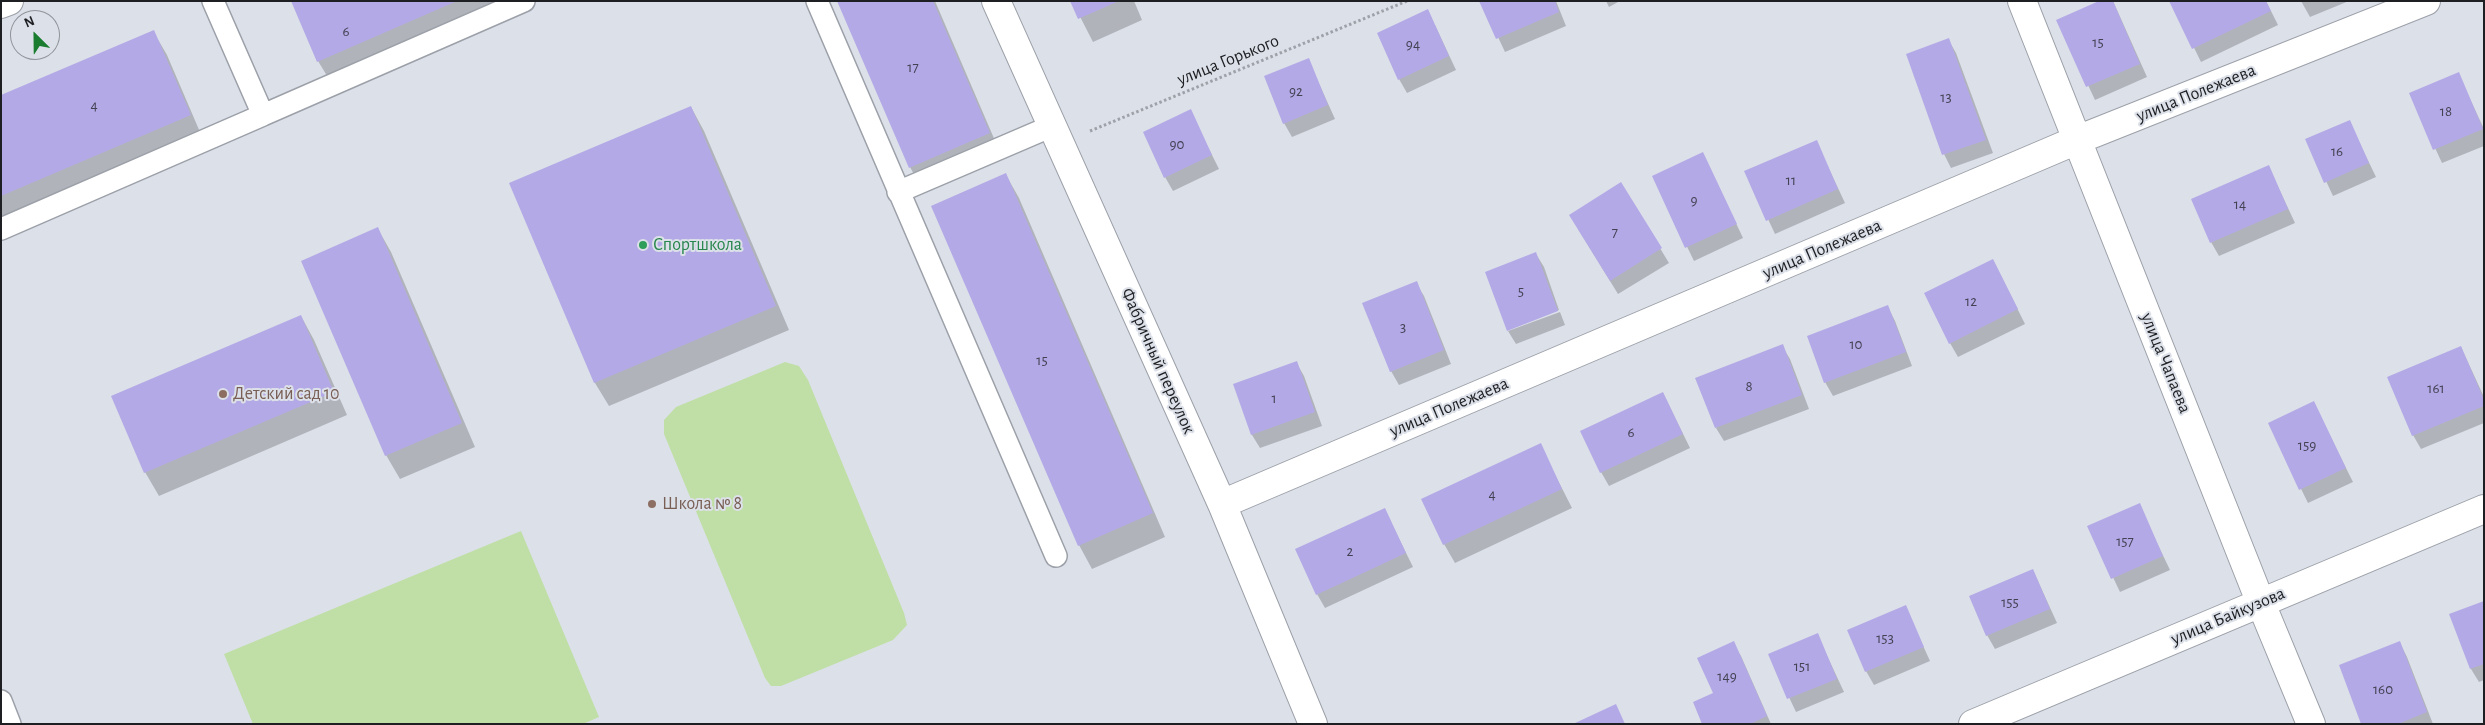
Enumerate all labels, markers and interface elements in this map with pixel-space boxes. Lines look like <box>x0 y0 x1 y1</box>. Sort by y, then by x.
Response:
north arrow <box>10 10 60 60</box>
text: N <box>22 14 37 30</box>
house number: 6 <box>342 22 350 40</box>
street label: улица Горького <box>1174 30 1282 90</box>
house number: 15 <box>2092 33 2104 51</box>
house number: 94 <box>1406 35 1420 53</box>
house number: 17 <box>907 58 919 76</box>
street label: улица Полежаева <box>2133 59 2259 127</box>
house number: 92 <box>1289 82 1303 100</box>
house number: 13 <box>1940 88 1952 106</box>
house number: 4 <box>90 96 98 114</box>
house number: 18 <box>2440 102 2452 120</box>
house number: 90 <box>1170 135 1184 153</box>
house number: 16 <box>2331 142 2343 160</box>
house number: 11 <box>1786 171 1796 189</box>
house number: 9 <box>1690 191 1698 209</box>
house number: 14 <box>2234 195 2246 213</box>
street label: улица Полежаева <box>1759 214 1885 284</box>
house number: 7 <box>1612 223 1618 241</box>
place label: Спортшкола <box>653 234 742 256</box>
marker: Спортшкола <box>637 239 649 251</box>
house number: 5 <box>1518 282 1524 300</box>
street label: Фабричный переулок <box>1116 285 1200 437</box>
house number: 12 <box>1965 292 1977 310</box>
street label: улица Чапаева <box>2136 310 2196 416</box>
house number: 3 <box>1400 318 1406 336</box>
house number: 10 <box>1849 335 1863 353</box>
house number: 15 <box>1036 351 1048 369</box>
street label: улица Полежаева <box>1386 372 1512 442</box>
house number: 8 <box>1745 377 1753 395</box>
house number: 161 <box>2427 379 2445 397</box>
place label: Детский сад 10 <box>233 383 340 405</box>
marker: Детский сад 10 <box>217 388 229 400</box>
house number: 1 <box>1271 389 1277 407</box>
house number: 6 <box>1627 423 1635 441</box>
house number: 159 <box>2298 436 2316 454</box>
house number: 4 <box>1488 485 1496 503</box>
place label: Школа № 8 <box>662 493 742 515</box>
marker: Школа № 8 <box>646 498 658 510</box>
house number: 157 <box>2116 532 2134 550</box>
house number: 2 <box>1347 542 1353 560</box>
street label: улица Байкузова <box>2168 582 2288 650</box>
house number: 155 <box>2001 593 2019 611</box>
house number: 153 <box>1876 629 1894 647</box>
house number: 151 <box>1794 657 1810 675</box>
house number: 149 <box>1717 667 1737 685</box>
house number: 160 <box>2373 680 2393 698</box>

